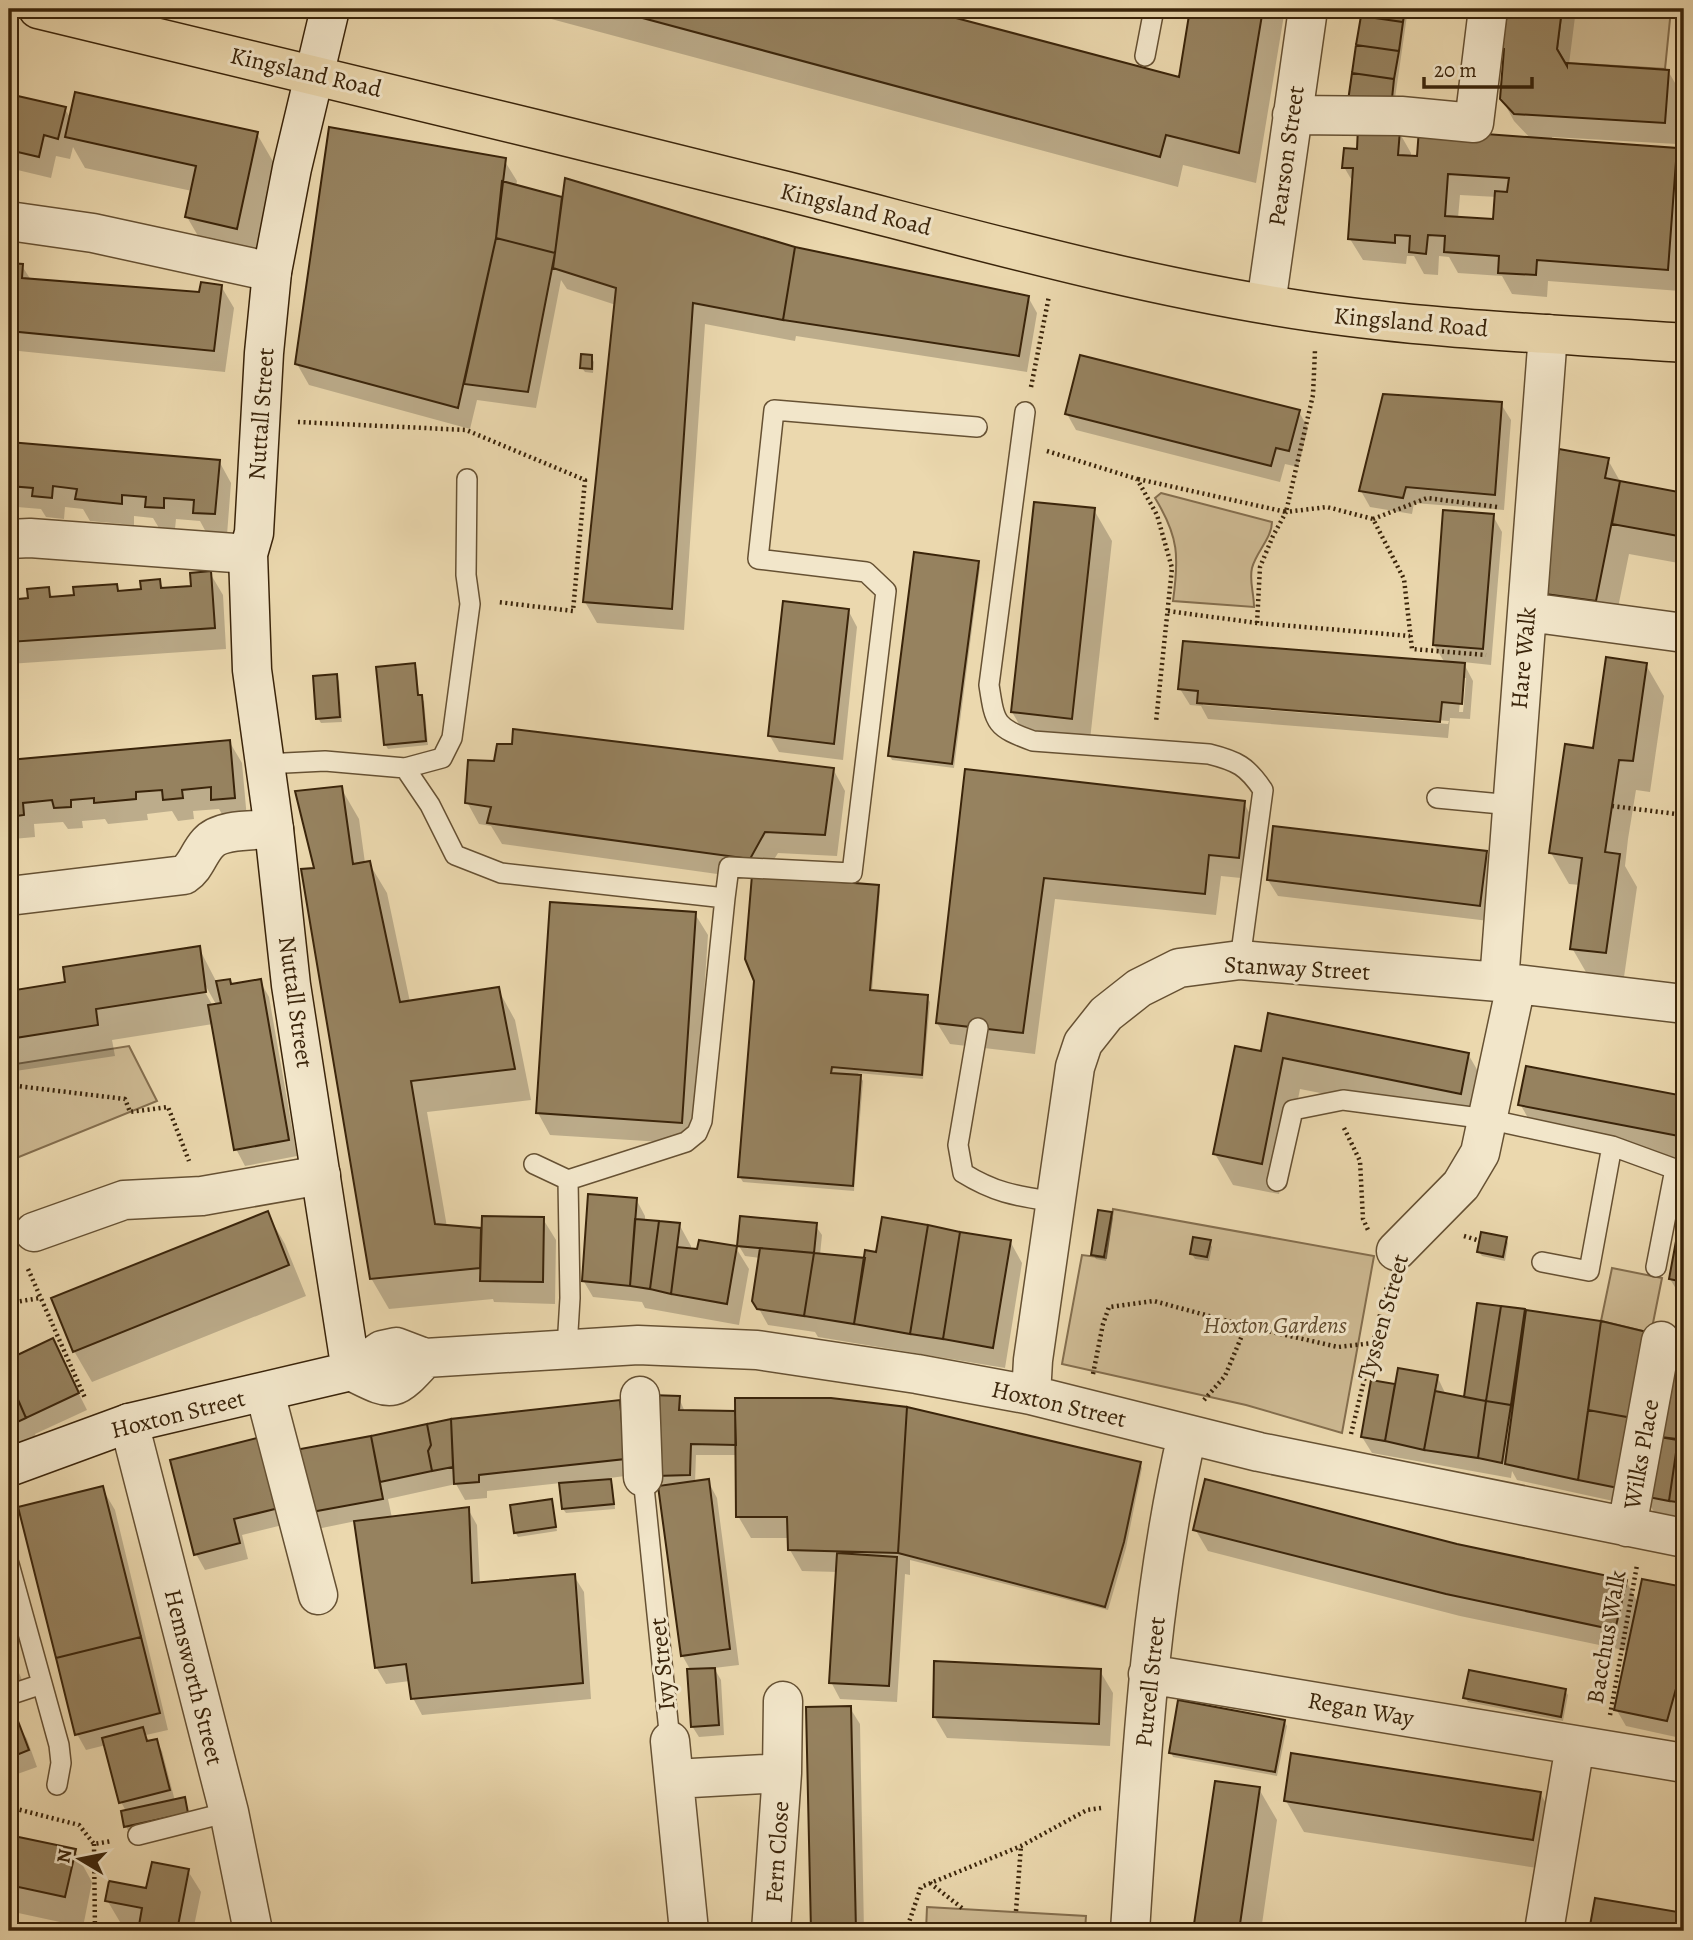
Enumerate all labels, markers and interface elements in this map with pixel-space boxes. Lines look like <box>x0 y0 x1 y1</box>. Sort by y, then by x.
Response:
street label: Kingsland Road <box>227 39 385 105</box>
scale bar <box>1424 46 1532 90</box>
text: 20 m <box>1434 56 1477 84</box>
street label: Pearson Street <box>1260 83 1312 228</box>
street label: Kingsland Road <box>777 175 935 243</box>
street label: Kingsland Road <box>1333 299 1489 345</box>
street label: Nuttall Street <box>240 347 282 481</box>
street label: Hare Walk <box>1503 605 1543 711</box>
street label: Nuttall Street <box>271 934 321 1070</box>
street label: Stanway Street <box>1223 948 1371 988</box>
street label: Tyssen Street <box>1350 1250 1416 1384</box>
park label: Hoxton Gardens <box>1203 1309 1347 1341</box>
street label: Hoxton Street <box>989 1373 1130 1435</box>
street label: Hoxton Street <box>108 1382 249 1446</box>
street label: Wilks Place <box>1615 1396 1666 1513</box>
street label: Bacchus Walk <box>1579 1568 1634 1706</box>
street label: Hemsworth Street <box>157 1586 231 1768</box>
street label: Purcell Street <box>1127 1615 1173 1749</box>
street label: Ivy Street <box>641 1616 683 1712</box>
street label: Regan Way <box>1305 1684 1417 1734</box>
street label: Fern Close <box>757 1800 797 1904</box>
north arrow <box>46 1825 116 1895</box>
text: N <box>50 1847 78 1865</box>

